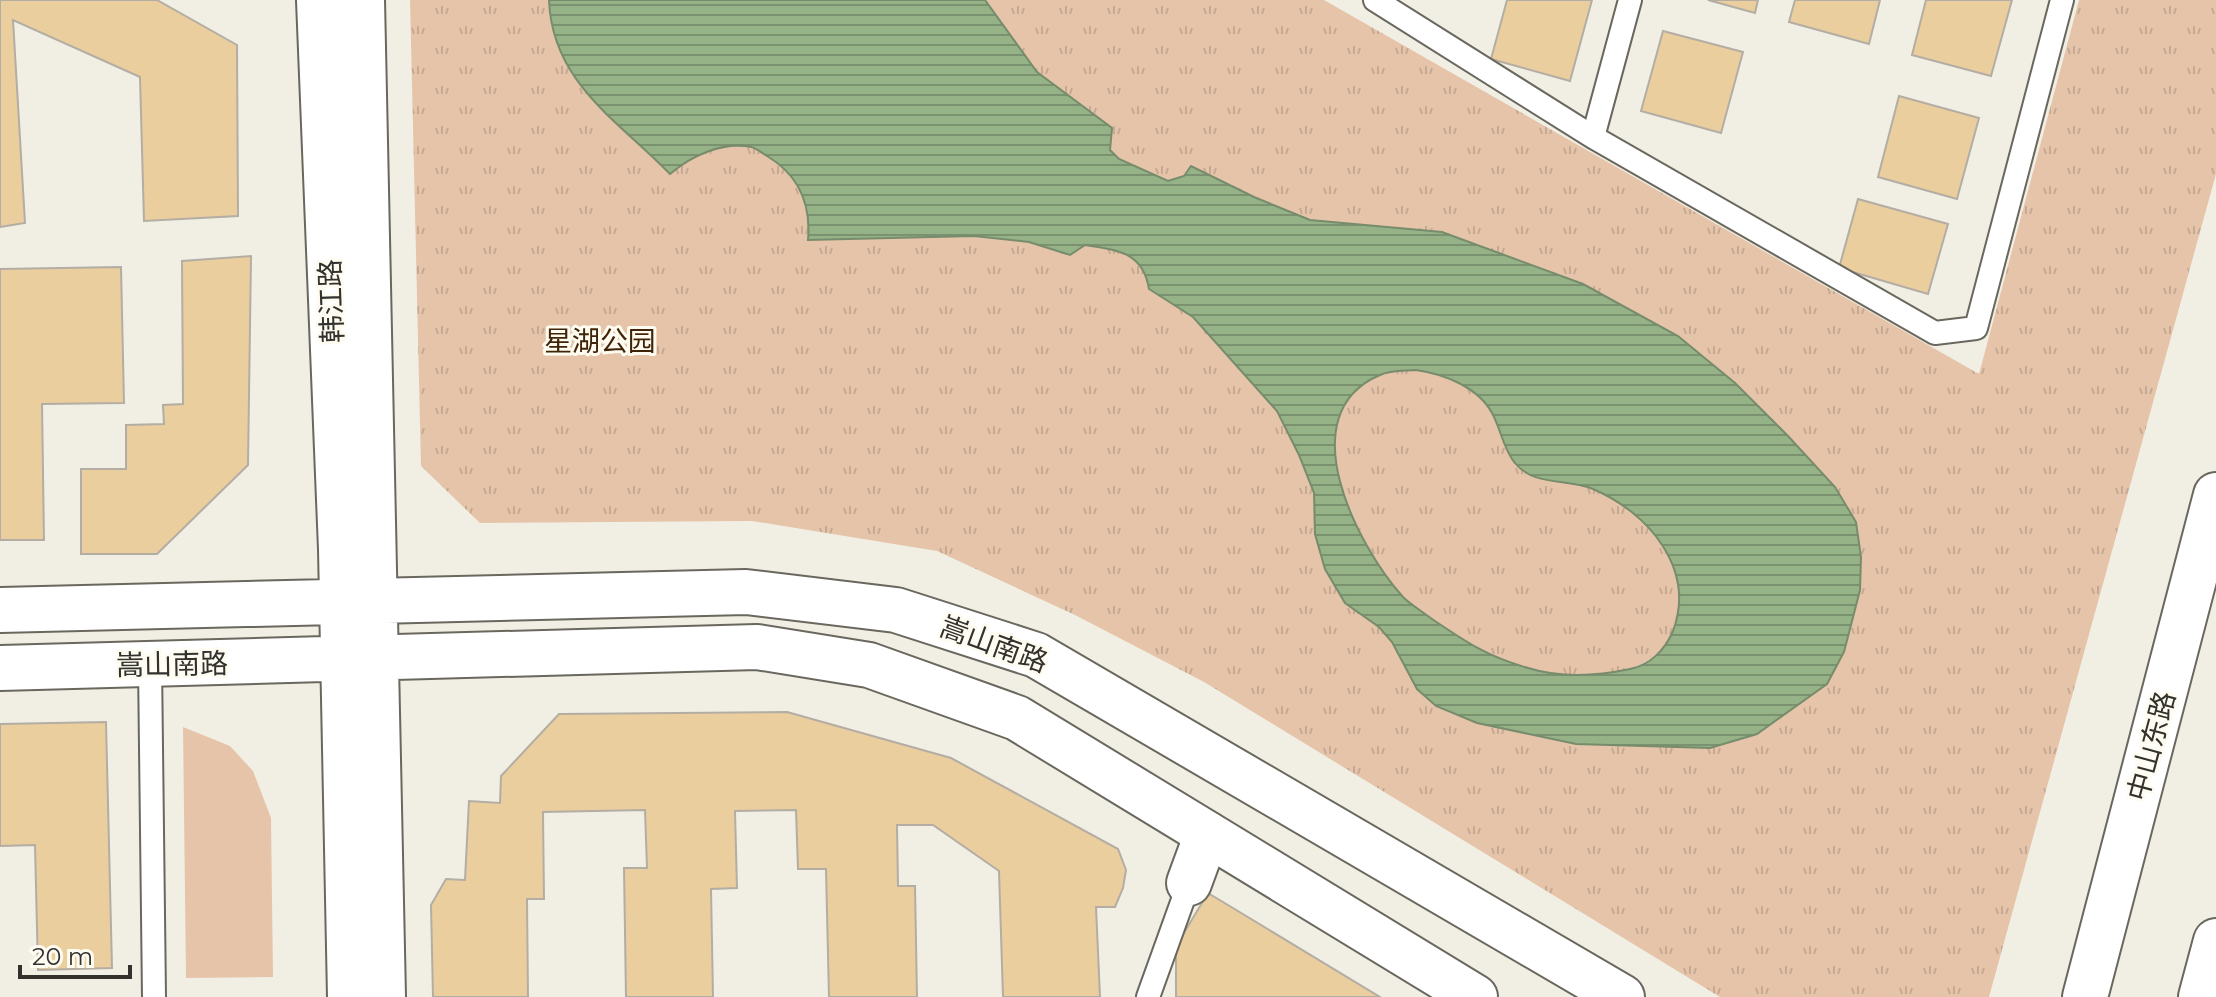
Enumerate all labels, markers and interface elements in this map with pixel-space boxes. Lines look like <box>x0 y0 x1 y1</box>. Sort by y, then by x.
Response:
street label: 韩江路 <box>313 258 349 344</box>
park label: 星湖公园 <box>544 324 656 358</box>
street label: 嵩山南路 <box>936 609 1052 679</box>
street label: 嵩山南路 <box>116 646 228 682</box>
street label: 中山东路 <box>2120 688 2182 804</box>
scale bar <box>20 929 130 979</box>
text: 20 m <box>32 942 93 971</box>

